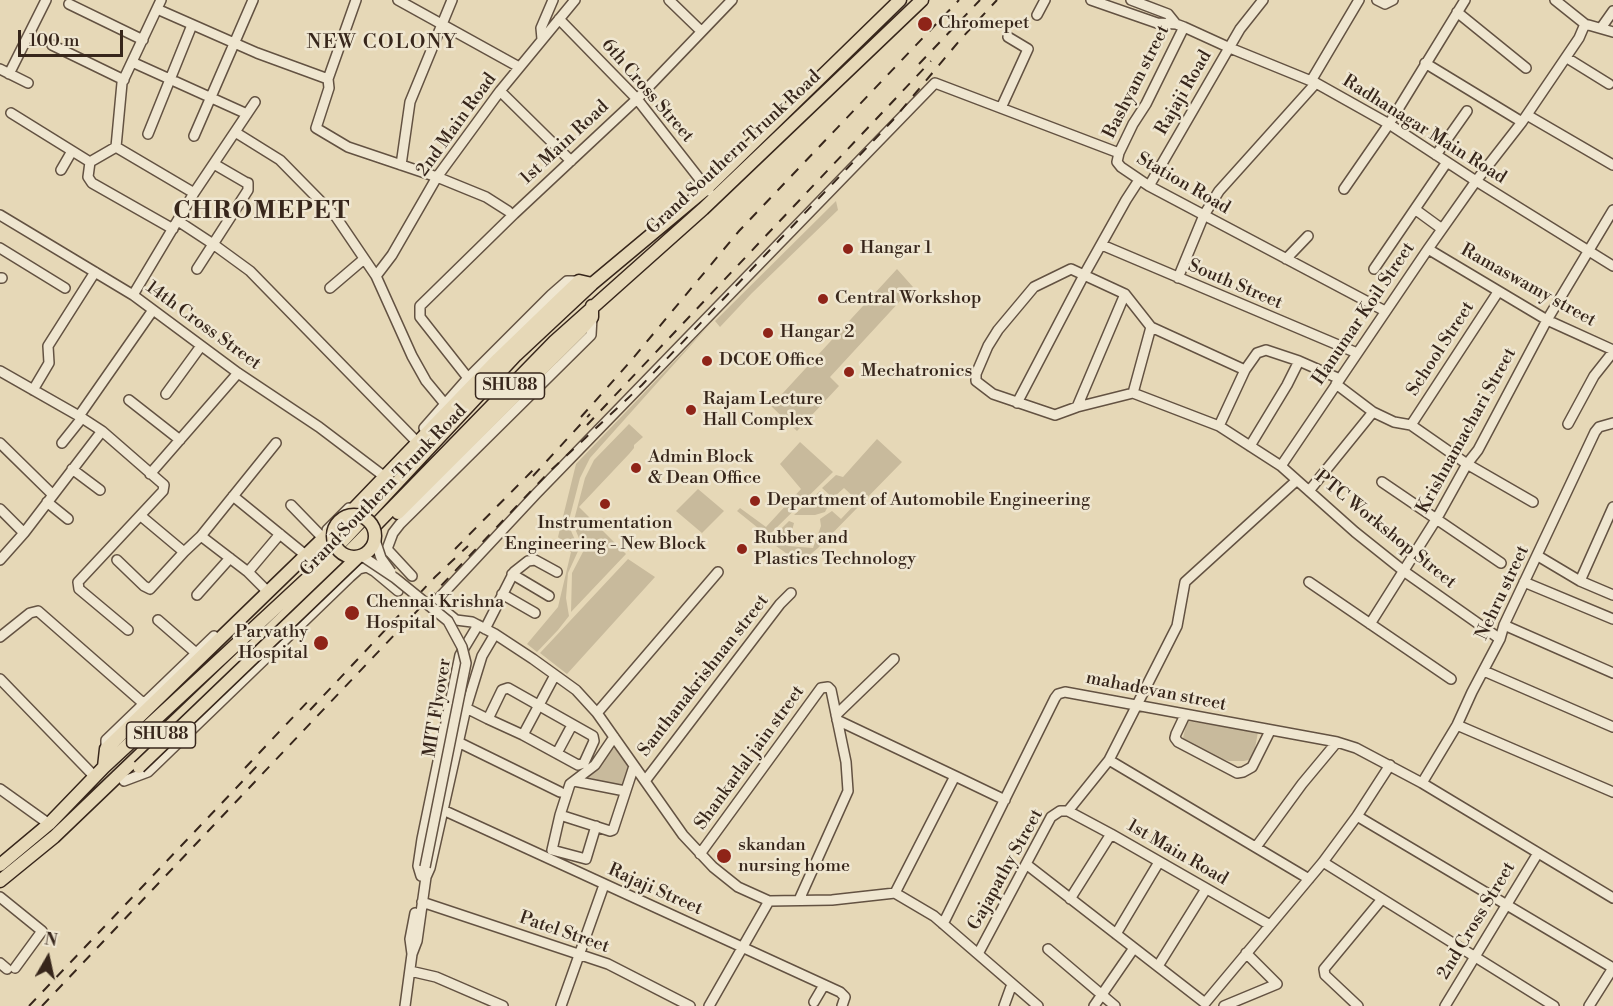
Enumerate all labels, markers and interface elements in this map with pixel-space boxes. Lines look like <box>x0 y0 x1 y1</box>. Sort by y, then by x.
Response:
place label: Chromepet <box>938 13 1029 35</box>
marker: Chromepet <box>916 15 934 33</box>
scale bar <box>21 18 126 56</box>
street label: Bashyam street <box>1099 22 1175 142</box>
text: 100 m <box>29 29 80 52</box>
district label: NEW COLONY <box>306 31 458 55</box>
street label: 6th Cross Street <box>596 35 698 147</box>
street label: Rajaji Road <box>1151 47 1217 139</box>
street label: Grand Southern Trunk Road <box>642 67 826 239</box>
street label: 2nd Main Road <box>412 69 502 181</box>
street label: Radhanagar Main Road <box>1338 71 1510 189</box>
street label: 1st Main Road <box>516 97 614 189</box>
street label: Station Road <box>1132 148 1234 220</box>
district label: CHROMEPET <box>173 198 351 226</box>
place label: Hangar 1 <box>860 238 932 260</box>
street label: Hanumar Koil Street <box>1308 238 1420 390</box>
street label: Ramaswamy street <box>1457 240 1599 332</box>
marker: Hangar 1 <box>841 242 855 256</box>
street label: South Street <box>1184 255 1286 315</box>
street label: 14th Cross Street <box>141 277 265 375</box>
place label: Central Workshop <box>835 288 981 310</box>
marker: Central Workshop <box>816 292 830 306</box>
street label: School Street <box>1402 298 1480 400</box>
place label: Hangar 2 <box>780 322 854 344</box>
marker: Hangar 2 <box>761 326 775 340</box>
street label: Krishnamachari Street <box>1412 344 1522 518</box>
place label: DCOE Office <box>719 350 824 372</box>
marker: DCOE Office <box>700 354 714 368</box>
place label: Mechatronics <box>861 361 972 383</box>
marker: Mechatronics <box>842 365 856 379</box>
road number: SHU88 <box>476 373 544 399</box>
place label: Rajam Lecture Hall Complex <box>703 389 823 432</box>
street label: Grand Southern Trunk Road <box>296 401 472 581</box>
marker: Rajam Lecture Hall Complex <box>684 403 698 417</box>
place label: Admin Block & Dean Office <box>648 447 761 490</box>
marker: Admin Block & Dean Office <box>629 461 643 475</box>
street label: PTC Workshop Street <box>1310 466 1460 594</box>
place label: Department of Automobile Engineering <box>767 490 1090 512</box>
marker: Department of Automobile Engineering <box>748 494 762 508</box>
marker: Instrumentation Engineering - New Block <box>598 497 612 511</box>
place label: Instrumentation Engineering - New Block <box>505 513 705 556</box>
place label: Rubber and Plastics Technology <box>754 528 916 570</box>
marker: Rubber and Plastics Technology <box>735 542 749 556</box>
street label: Nehru street <box>1472 542 1534 644</box>
street label: Santhanakrishnan street <box>634 591 774 761</box>
place label: Chennai Krishna Hospital <box>366 592 504 634</box>
marker: Chennai Krishna Hospital <box>343 604 361 622</box>
place label: Parvathy Hospital <box>235 622 308 664</box>
marker: Parvathy Hospital <box>312 634 330 652</box>
street label: MIT Flyover <box>420 657 456 759</box>
street label: mahadevan street <box>1084 668 1228 716</box>
street label: Shankarlal jain street <box>690 682 810 834</box>
road number: SHU88 <box>126 722 195 748</box>
street label: Gajapathy Street <box>964 806 1048 934</box>
street label: 1st Main Road <box>1123 815 1231 891</box>
place label: skandan nursing home <box>738 835 850 878</box>
marker: skandan nursing home <box>715 847 733 865</box>
street label: 2nd Cross Street <box>1433 858 1521 984</box>
street label: Rajaji Street <box>604 860 706 920</box>
street label: Patel Street <box>516 908 612 958</box>
north arrow <box>18 928 78 988</box>
text: N <box>43 929 59 951</box>

